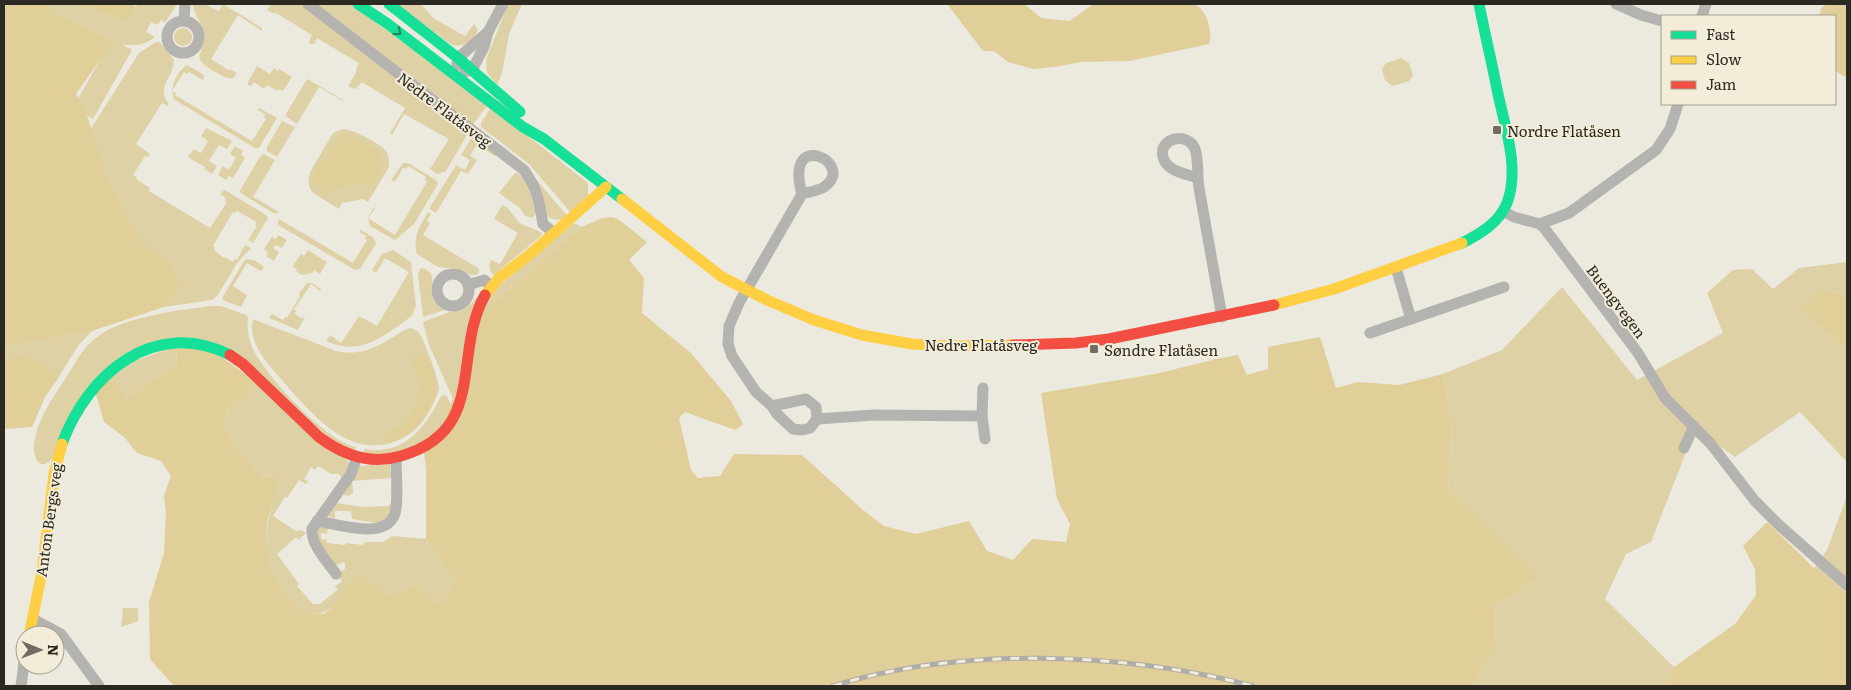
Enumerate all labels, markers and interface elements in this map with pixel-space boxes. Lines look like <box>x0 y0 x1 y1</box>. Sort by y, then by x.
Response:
legend <box>1661 15 1836 105</box>
text: Fast <box>1706 22 1735 45</box>
one-way arrow <box>392 26 401 34</box>
text: Slow <box>1706 47 1741 70</box>
street label: Nedre Flatåsveg <box>393 66 498 153</box>
text: Jam <box>1706 72 1737 95</box>
place label: Nordre Flatåsen <box>1507 119 1621 142</box>
marker: Nordre Flatåsen <box>1491 124 1503 136</box>
street label: Buengvegen <box>1582 259 1652 343</box>
street label: Nedre Flatåsveg <box>924 333 1038 356</box>
place label: Søndre Flatåsen <box>1104 338 1218 361</box>
marker: Søndre Flatåsen <box>1088 343 1100 355</box>
street label: Anton Bergs veg <box>29 461 67 579</box>
north arrow <box>15 625 65 675</box>
text: N <box>44 644 64 657</box>

